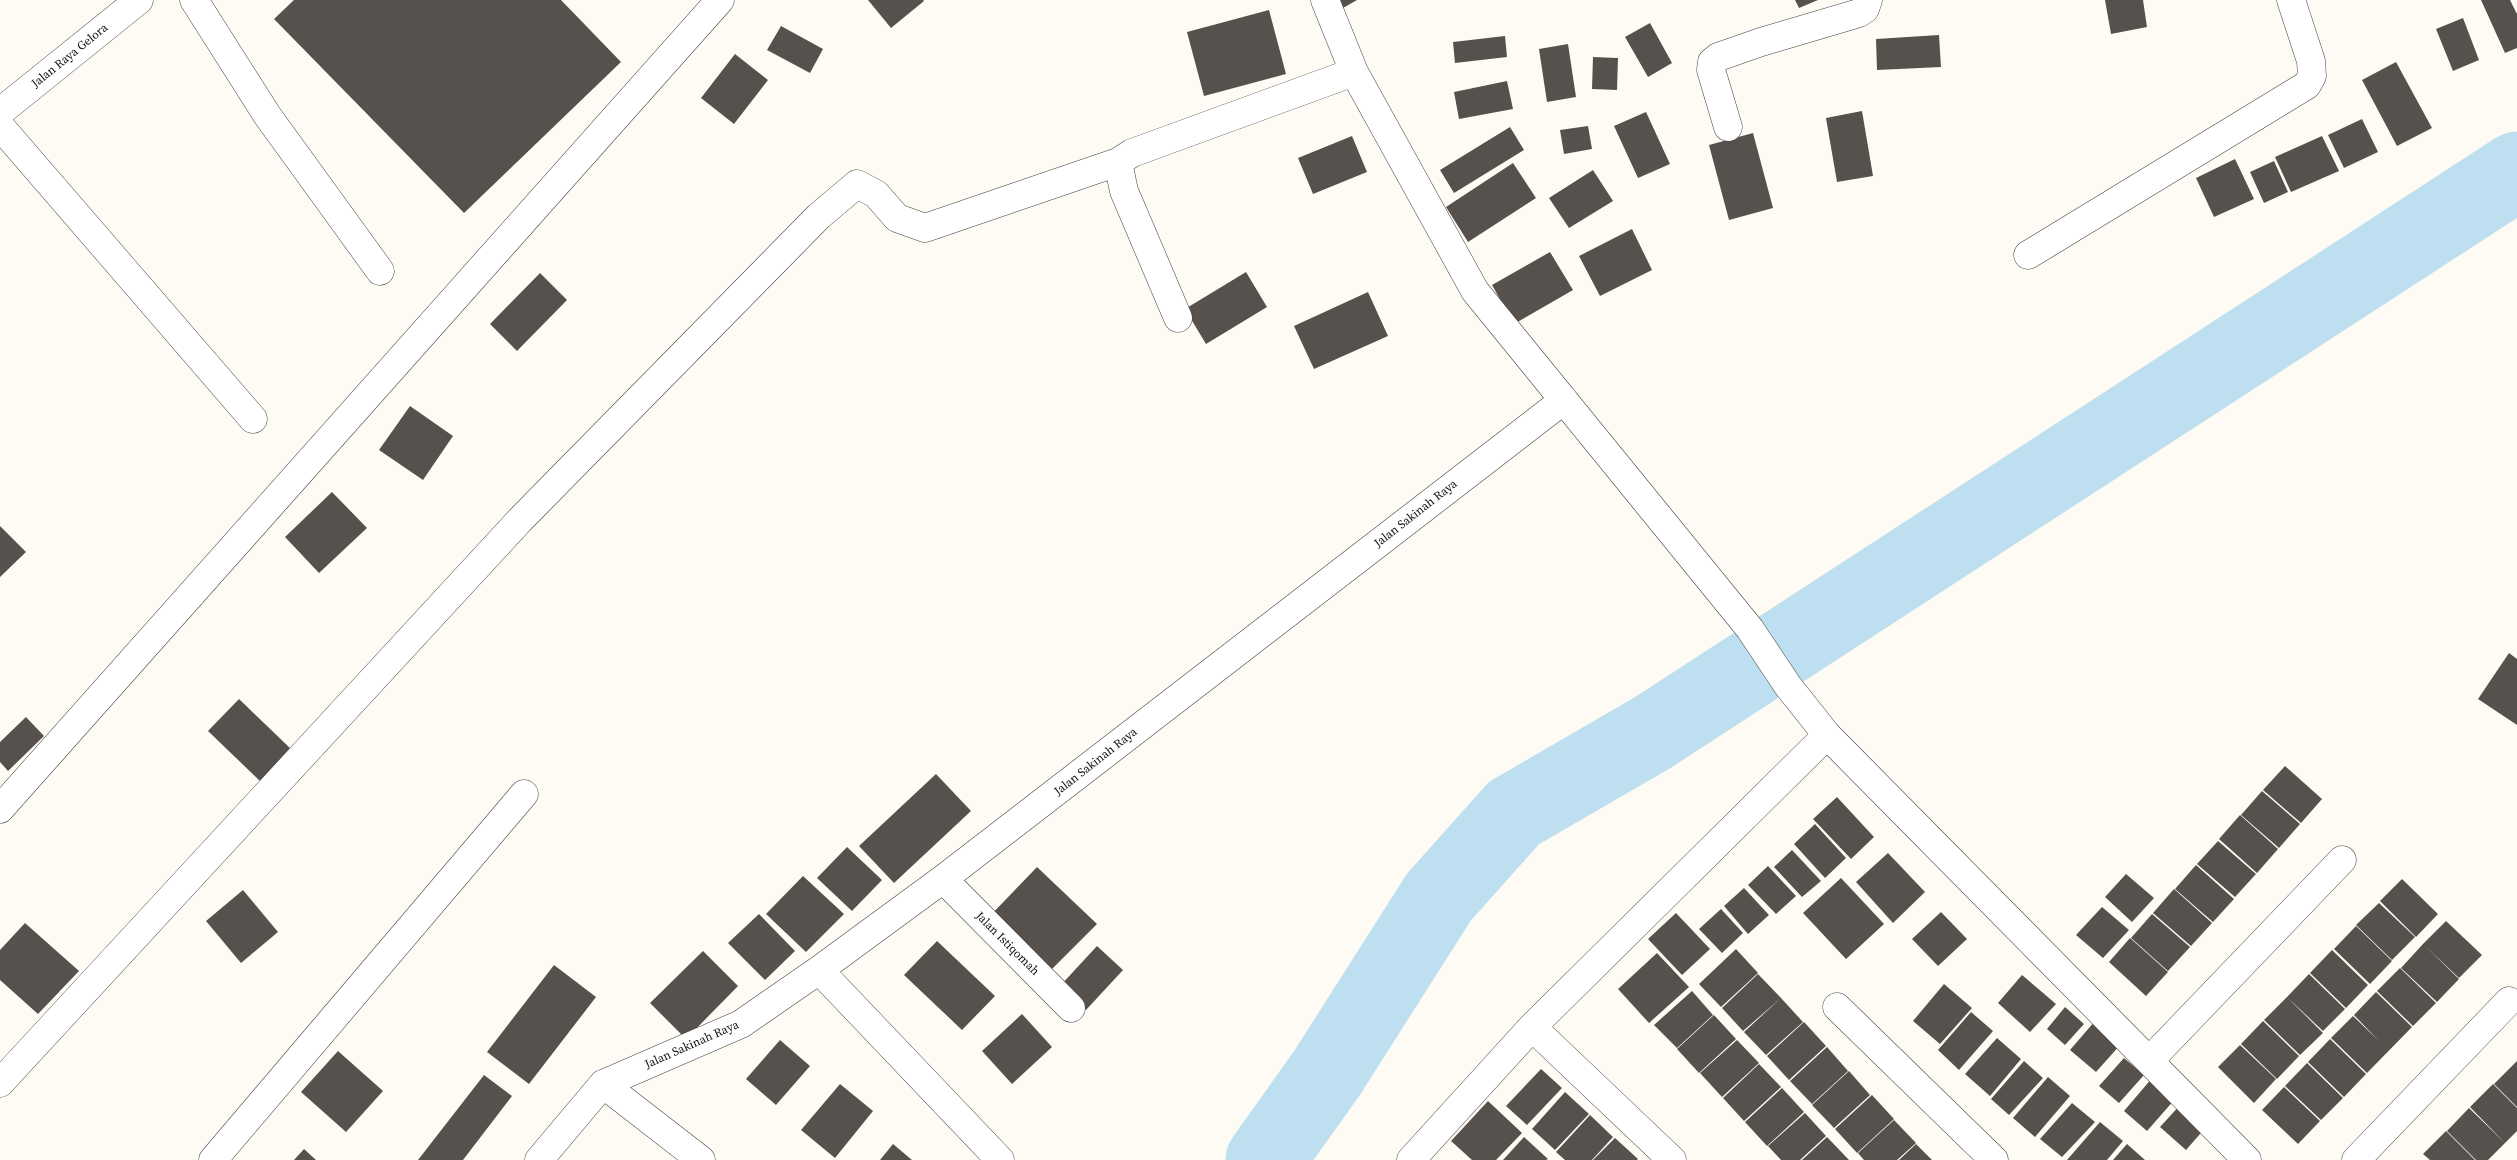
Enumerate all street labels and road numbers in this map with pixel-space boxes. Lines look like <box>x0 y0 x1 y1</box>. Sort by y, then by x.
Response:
street label: Jalan Raya Gelora <box>29 21 111 91</box>
street label: Jalan Sakinah Raya <box>1372 477 1460 551</box>
street label: Jalan Sakinah Raya <box>1052 725 1140 799</box>
street label: Jalan Istiqomah <box>972 909 1042 979</box>
street label: Jalan Sakinah Raya <box>643 1018 741 1072</box>

